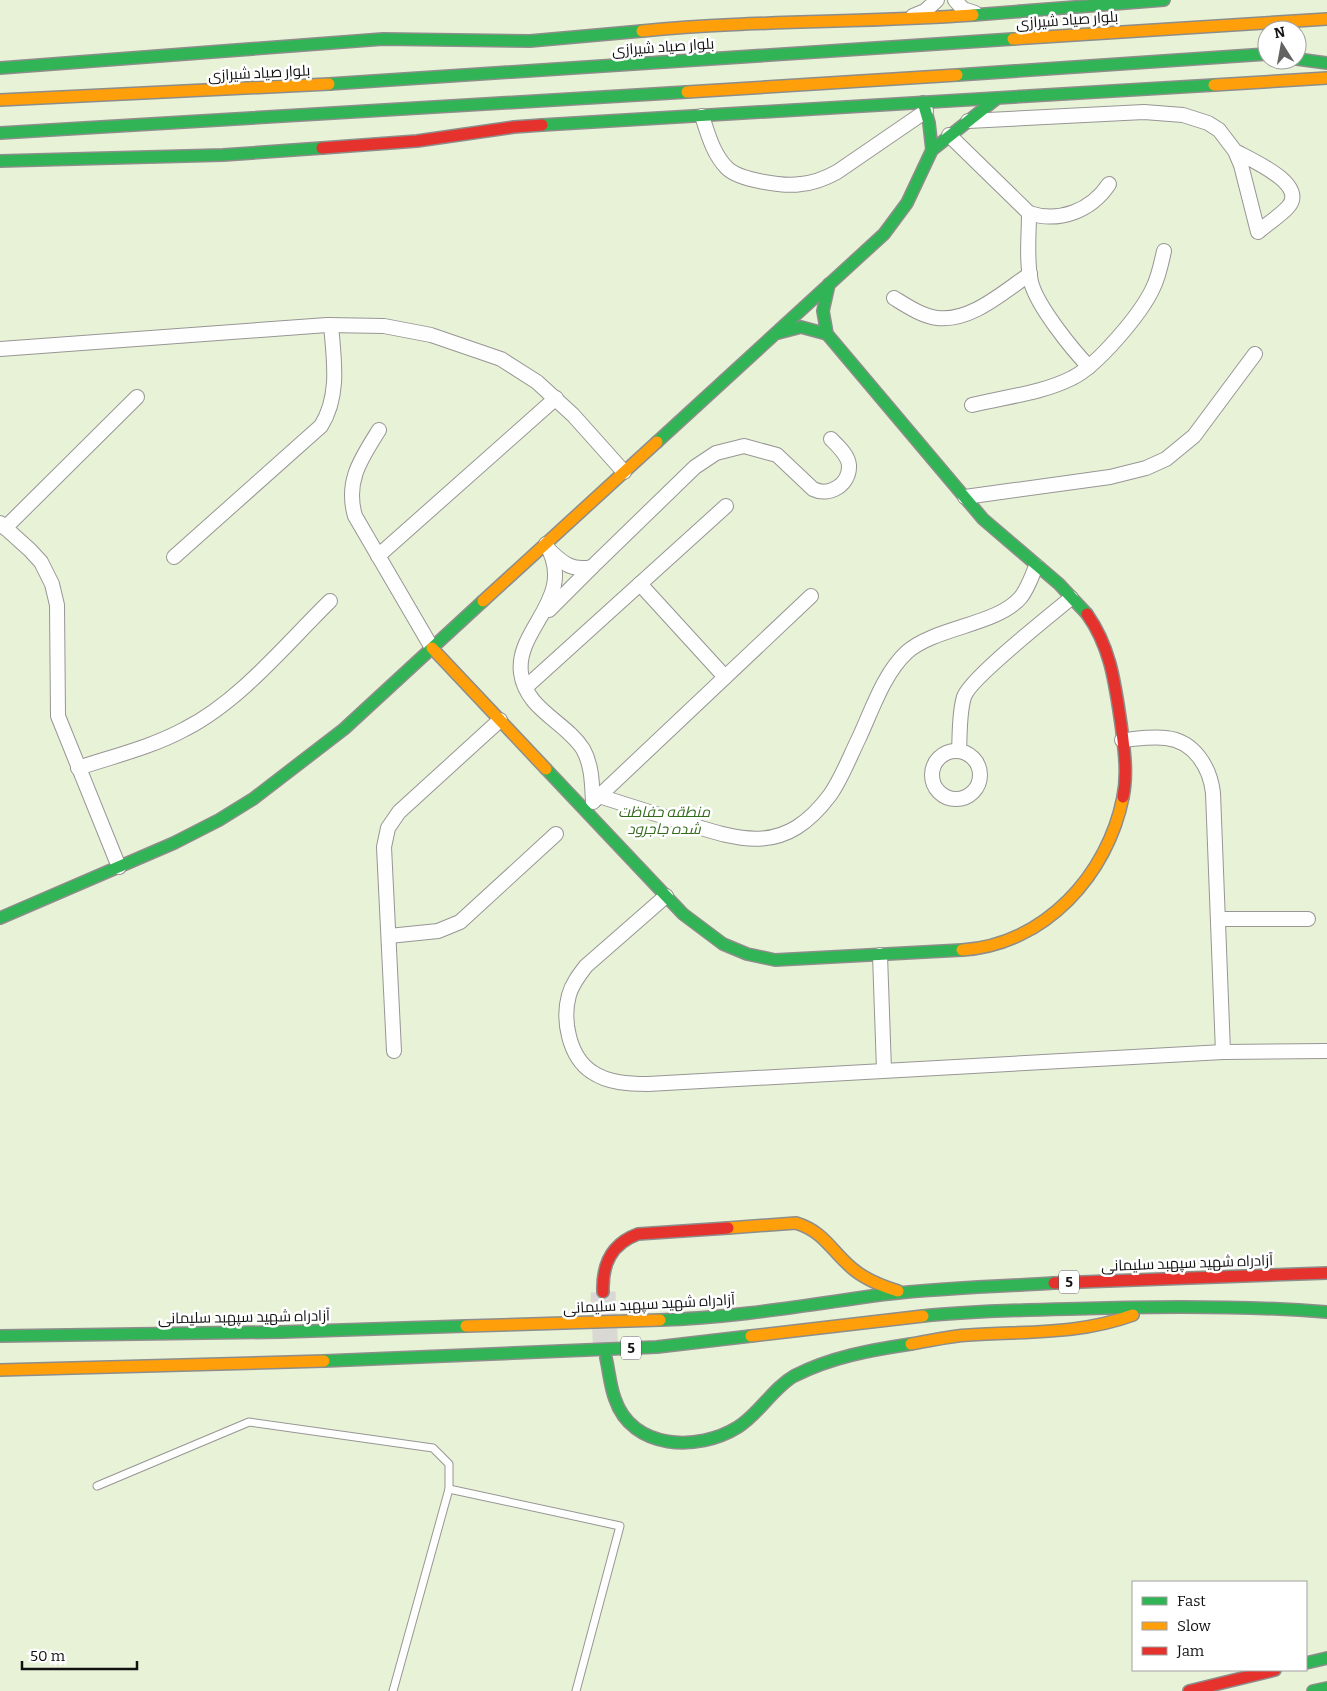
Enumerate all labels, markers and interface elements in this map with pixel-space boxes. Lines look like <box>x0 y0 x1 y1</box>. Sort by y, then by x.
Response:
street label: بلوار صیاد شیرازی <box>1015 7 1119 34</box>
north arrow <box>1257 20 1307 70</box>
text: N <box>1273 23 1287 42</box>
street label: بلوار صیاد شیرازی <box>611 34 715 61</box>
street label: بلوار صیاد شیرازی <box>207 61 311 86</box>
park label: منطقه حفاظت شده جاجرود <box>618 803 710 838</box>
street label: آزادراه شهید سپهبد سلیمانی <box>1101 1251 1273 1276</box>
road number: 5 <box>1059 1270 1079 1294</box>
street label: آزادراه شهید سپهبد سلیمانی <box>563 1291 735 1318</box>
street label: آزادراه شهید سپهبد سلیمانی <box>158 1306 330 1329</box>
road number: 5 <box>621 1336 641 1360</box>
legend <box>1132 1581 1307 1671</box>
text: Fast <box>1177 1592 1206 1610</box>
text: Slow <box>1177 1617 1212 1635</box>
scale bar <box>22 1638 138 1670</box>
text: Jam <box>1176 1642 1205 1660</box>
text: 50 m <box>30 1647 66 1665</box>

